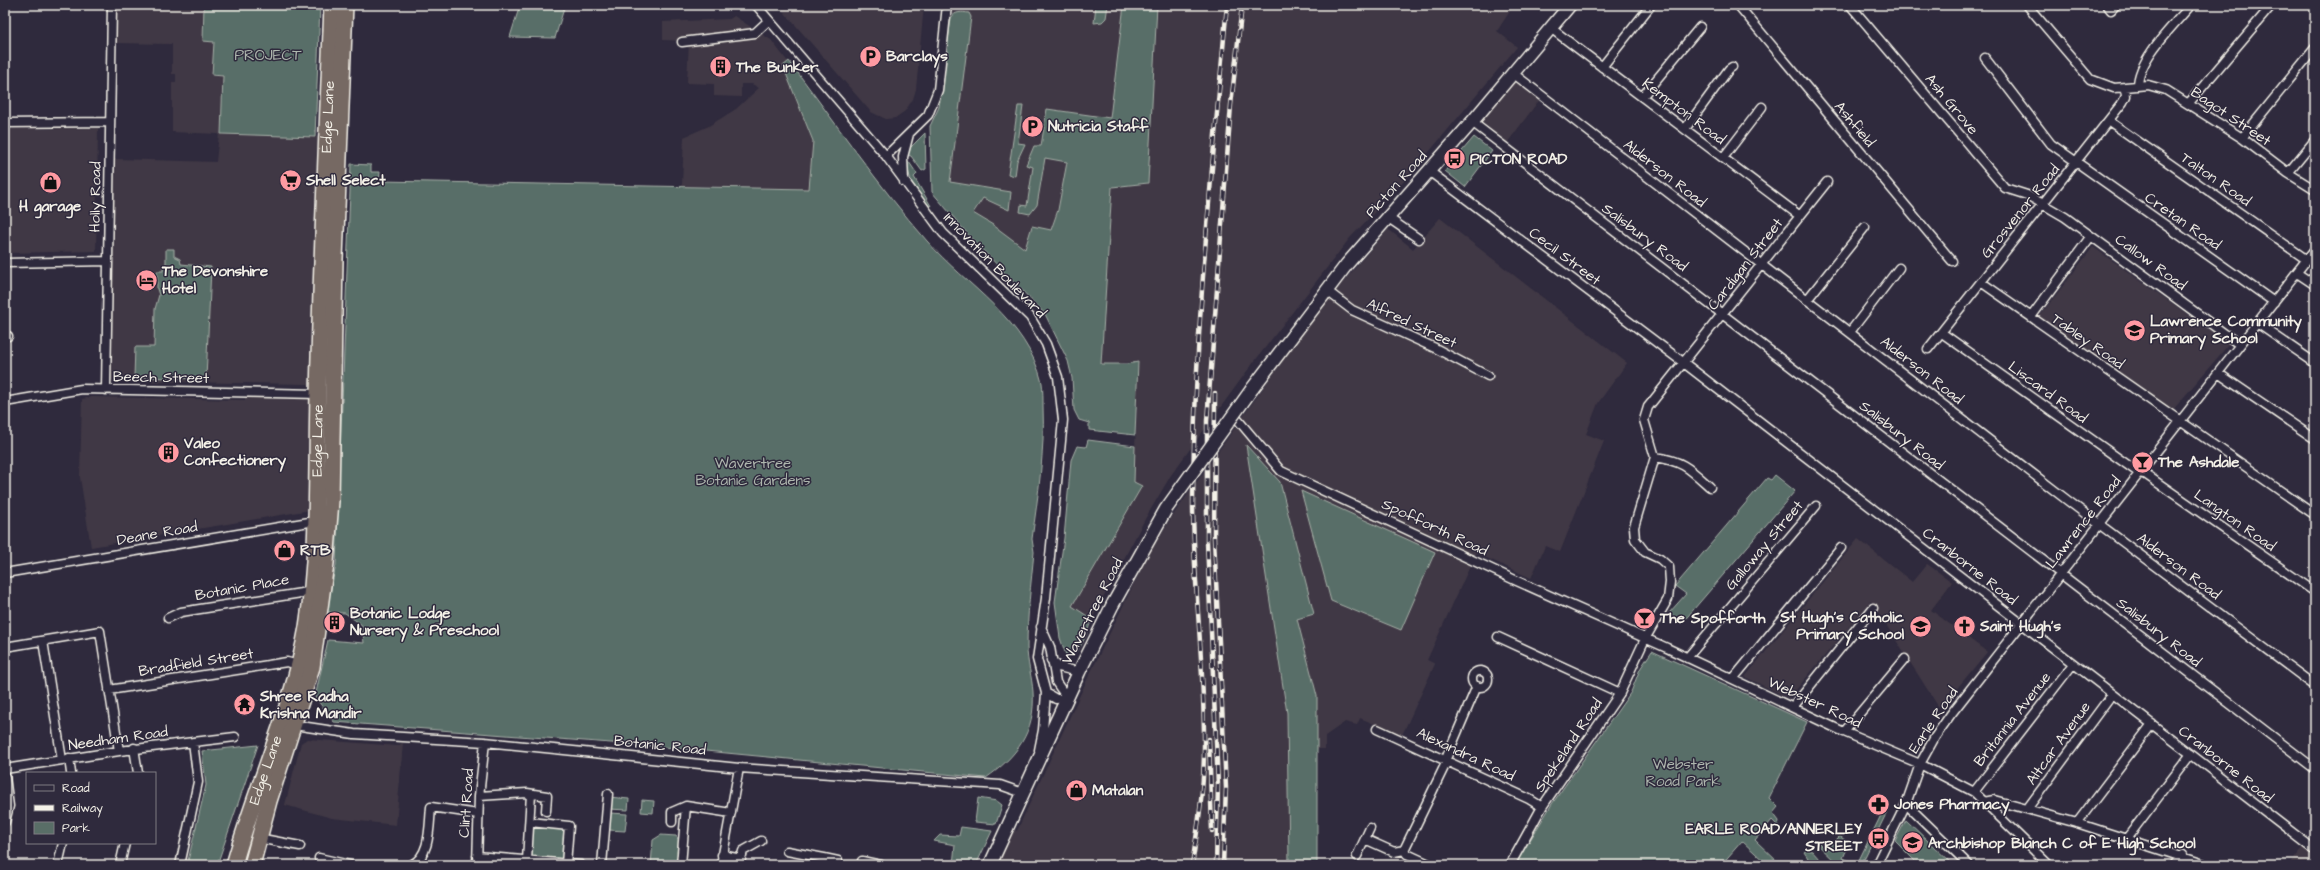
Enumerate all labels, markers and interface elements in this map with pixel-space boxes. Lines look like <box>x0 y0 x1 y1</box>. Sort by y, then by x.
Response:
parking icon: Barclays <box>858 43 884 69</box>
park label: PROJECT <box>234 45 302 66</box>
place label: Barclays <box>886 46 948 68</box>
building icon: The Bunker <box>707 54 733 80</box>
place label: The Bunker <box>735 57 819 78</box>
street label: Ash Grove <box>1920 69 1983 139</box>
street label: Kempton Road <box>1638 73 1730 150</box>
street label: Edge Lane <box>316 80 340 153</box>
street label: Bagot Street <box>2186 82 2275 152</box>
street label: Ashfield <box>1829 97 1880 152</box>
parking icon: Nutricia Staff <box>1019 113 1045 139</box>
place label: Nutricia Staff <box>1048 116 1149 137</box>
street label: Alderson Road <box>1619 134 1711 213</box>
street label: Picton Road <box>1361 146 1432 222</box>
bus stop icon: PICTON ROAD <box>1441 146 1467 172</box>
street label: Talton Road <box>2176 147 2255 212</box>
place label: PICTON ROAD <box>1470 149 1568 170</box>
street label: Grosvenor Road <box>1976 160 2065 263</box>
street label: Holly Road <box>84 161 108 233</box>
supermarket icon: Shell Select <box>277 167 303 193</box>
shop icon: H garage <box>37 170 63 196</box>
place label: Shell Select <box>305 170 387 191</box>
street label: Cretan Road <box>2140 187 2225 256</box>
place label: H garage <box>19 196 81 219</box>
street label: Salisbury Road <box>1597 198 1692 278</box>
street label: Innovation Boulevard <box>938 208 1051 323</box>
street label: Cardigan Street <box>1703 214 1789 315</box>
street label: Cecil Street <box>1524 222 1605 290</box>
street label: Callow Road <box>2111 229 2191 296</box>
place label: The Devonshire Hotel <box>161 261 268 299</box>
hotel icon: The Devonshire Hotel <box>133 267 159 293</box>
street label: Alfred Street <box>1363 293 1460 354</box>
street label: Tabley Road <box>2046 309 2129 375</box>
place label: Lawrence Community Primary School <box>2150 311 2303 350</box>
school or university icon: Lawrence Community Primary School <box>2121 317 2147 343</box>
street label: Alderson Road <box>1876 331 1968 410</box>
street label: Liscard Road <box>2004 356 2092 429</box>
street label: Beech Street <box>113 366 209 389</box>
street label: Salisbury Road <box>1854 396 1949 476</box>
street label: Edge Lane <box>307 404 329 477</box>
place label: Valeo Confectionery <box>183 433 287 472</box>
building icon: Valeo Confectionery <box>156 439 182 465</box>
bar icon: The Ashdale <box>2129 449 2155 475</box>
place label: The Ashdale <box>2157 452 2239 473</box>
park label: Wavertree Botanic Gardens <box>695 453 811 491</box>
street label: Lawrence Road <box>2041 471 2126 573</box>
street label: Langton Road <box>2189 484 2280 557</box>
street label: Spofforth Road <box>1378 494 1492 561</box>
street label: Galloway Street <box>1721 496 1809 595</box>
street label: Deane Road <box>115 516 199 551</box>
street label: Cranborne Road <box>1918 523 2022 610</box>
street label: Alderson Road <box>2132 528 2225 605</box>
shop icon: RTB <box>271 537 297 563</box>
place label: RTB <box>300 540 331 561</box>
street label: Wavertree Road <box>1057 554 1128 668</box>
street label: Botanic Place <box>193 569 291 606</box>
street label: Salisbury Road <box>2111 593 2206 673</box>
place label: Botanic Lodge Nursery & Preschool <box>350 603 500 642</box>
bar icon: The Spofforth <box>1631 605 1657 631</box>
place label: St Hugh's Catholic Primary School <box>1779 607 1905 646</box>
place label: The Spofforth <box>1659 608 1766 629</box>
building icon: Botanic Lodge Nursery & Preschool <box>322 609 348 635</box>
school or university icon: St Hugh's Catholic Primary School <box>1907 613 1933 639</box>
church icon: Saint Hugh's <box>1951 613 1977 639</box>
place label: Saint Hugh's <box>1979 616 2061 639</box>
street label: Bradfield Street <box>137 643 255 682</box>
street label: Britannia Avenue <box>1969 668 2056 771</box>
street label: Webster Road <box>1765 672 1865 733</box>
street label: Earle Road <box>1904 683 1963 758</box>
place label: Shree Radha Krishna Mandir <box>259 686 362 724</box>
temple icon: Shree Radha Krishna Mandir <box>231 692 257 718</box>
street label: Spekeland Road <box>1529 694 1608 796</box>
street label: Altcar Avenue <box>2021 697 2096 789</box>
street label: Needham Road <box>67 721 170 756</box>
street label: Cranborne Road <box>2174 721 2278 808</box>
street label: Alexandra Road <box>1413 722 1519 787</box>
street label: Botanic Road <box>613 730 707 761</box>
street label: Edge Lane <box>244 733 288 808</box>
park label: Webster Road Park <box>1645 754 1721 792</box>
street label: Clint Road <box>454 767 479 838</box>
legend <box>26 772 156 844</box>
shop icon: Matalan <box>1064 777 1090 803</box>
text: Road <box>62 780 90 797</box>
place label: Matalan <box>1092 780 1144 801</box>
pharmacy icon: Jones Pharmacy <box>1865 791 1891 817</box>
place label: Jones Pharmacy <box>1893 794 2010 816</box>
text: Railway <box>62 800 103 818</box>
place label: EARLE ROAD/ANNERLEY STREET <box>1685 819 1863 857</box>
text: Park <box>62 820 90 837</box>
bus stop icon: EARLE ROAD/ANNERLEY STREET <box>1865 825 1891 851</box>
school or university icon: Archbishop Blanch C of E High School <box>1900 830 1926 856</box>
place label: Archbishop Blanch C of E High School <box>1928 833 2196 856</box>

